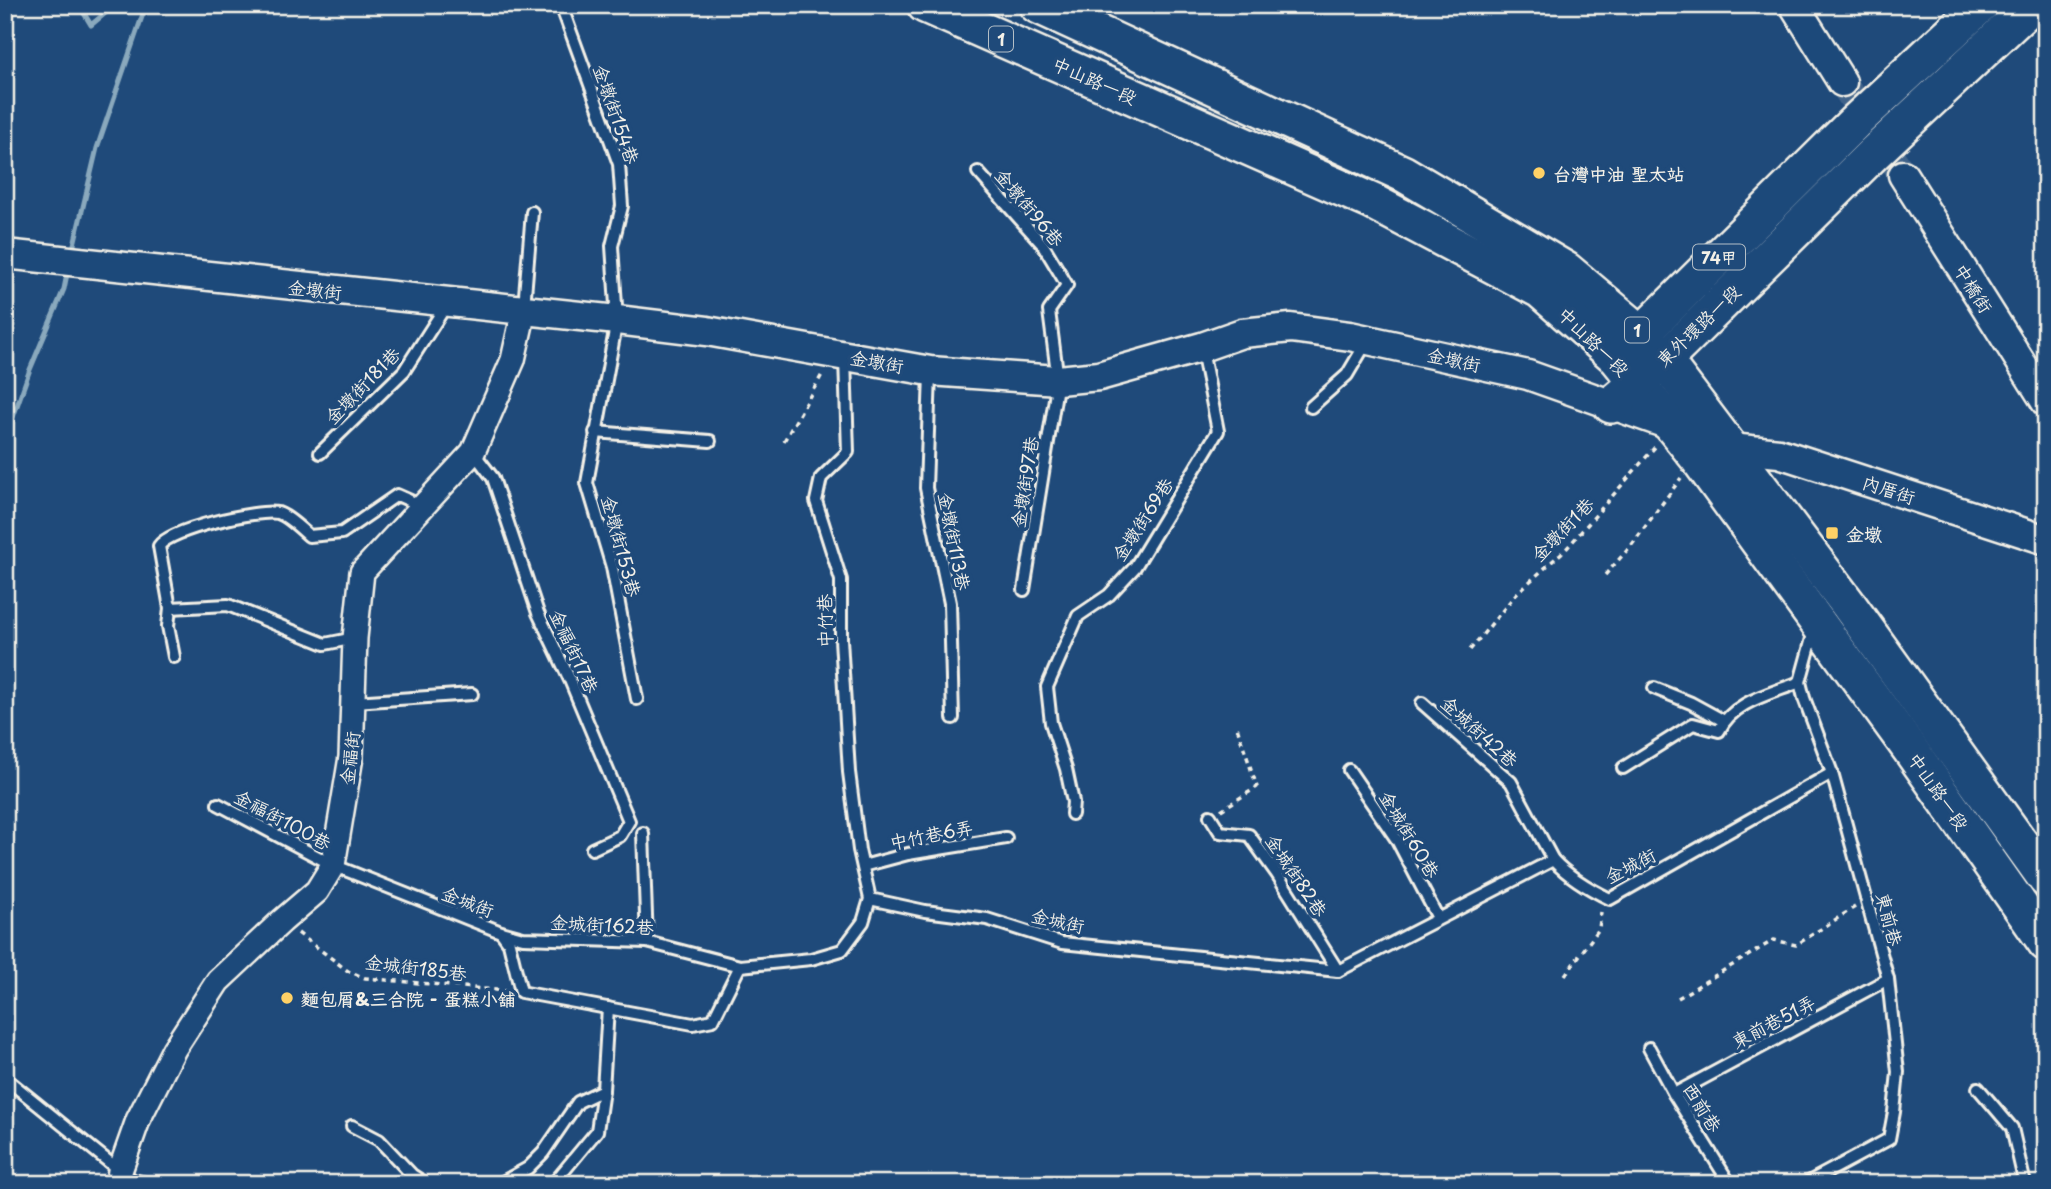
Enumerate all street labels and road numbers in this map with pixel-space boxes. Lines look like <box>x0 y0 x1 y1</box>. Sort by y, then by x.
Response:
road number: 1 <box>989 26 1013 52</box>
street label: 中山路一段 <box>1048 49 1142 111</box>
street label: 金墩街154巷 <box>587 61 647 167</box>
street label: 金墩街96巷 <box>989 162 1071 252</box>
road number: 74甲 <box>1693 244 1745 270</box>
street label: 中橋街 <box>1948 258 2000 318</box>
street label: 金墩街 <box>287 273 343 305</box>
street label: 東外環路一段 <box>1650 278 1746 372</box>
street label: 中山路一段 <box>1552 300 1636 382</box>
road number: 1 <box>1625 318 1649 342</box>
street label: 金墩街181巷 <box>318 340 406 430</box>
street label: 金墩街 <box>1425 340 1483 378</box>
street label: 金墩街 <box>848 343 906 379</box>
street label: 金墩街97巷 <box>1003 434 1045 530</box>
street label: 內厝街 <box>1859 468 1919 510</box>
street label: 金墩街69巷 <box>1105 472 1179 566</box>
street label: 金墩街113巷 <box>932 490 978 592</box>
street label: 金墩街1巷 <box>1524 491 1600 567</box>
street label: 金墩街153巷 <box>596 492 648 600</box>
street label: 中竹巷 <box>810 594 838 648</box>
street label: 金福街17巷 <box>544 605 606 697</box>
street label: 金城街42巷 <box>1435 689 1525 773</box>
street label: 金福街 <box>332 730 366 786</box>
street label: 中山路一段 <box>1902 746 1976 836</box>
street label: 金福街100巷 <box>230 782 336 856</box>
street label: 金城街60巷 <box>1373 785 1447 883</box>
street label: 中竹巷6弄 <box>887 813 975 855</box>
street label: 金城街82巷 <box>1259 828 1335 922</box>
street label: 金城街 <box>1600 841 1660 889</box>
street label: 金城街 <box>438 879 498 923</box>
street label: 東前巷 <box>1870 889 1910 949</box>
street label: 金城街 <box>1029 901 1087 939</box>
street label: 金城街162巷 <box>550 908 654 940</box>
street label: 金城街185巷 <box>364 947 468 987</box>
street label: 東前巷51弄 <box>1726 988 1820 1054</box>
street label: 西前巷 <box>1677 1077 1729 1137</box>

